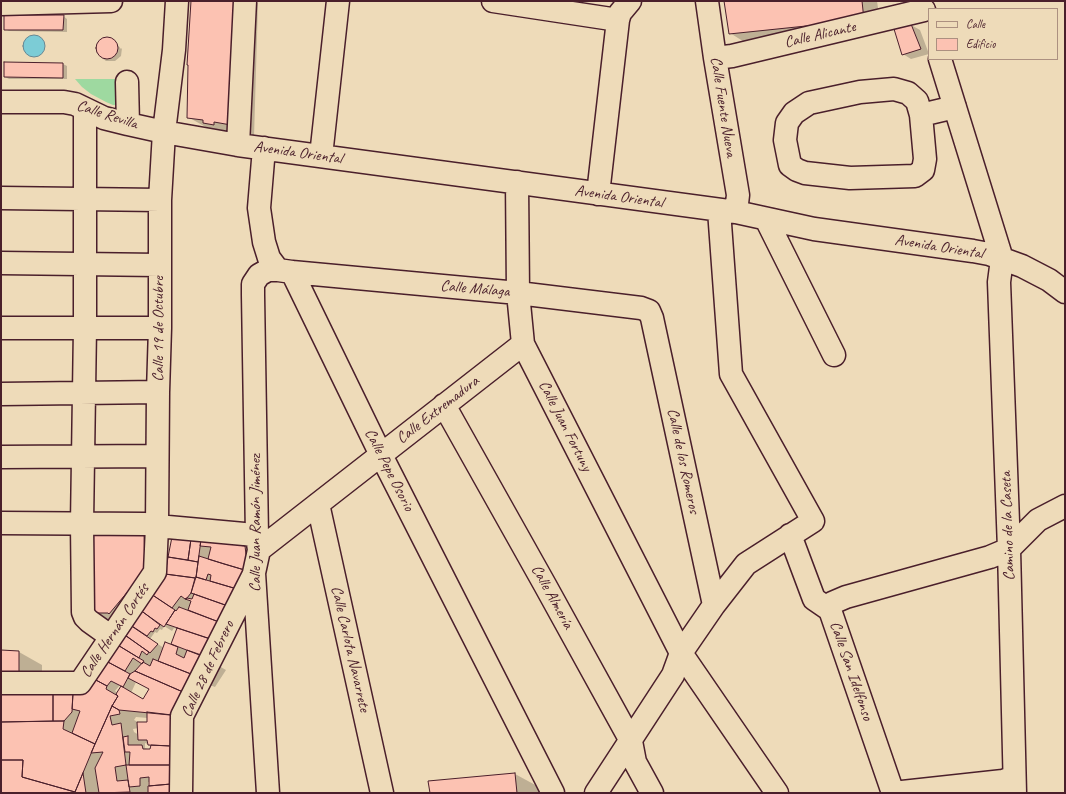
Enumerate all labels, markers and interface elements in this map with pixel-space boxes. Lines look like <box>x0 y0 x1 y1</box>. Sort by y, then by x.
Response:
legend <box>928 8 1058 60</box>
text: Calle <box>966 16 985 32</box>
street label: Calle Alicante <box>783 17 857 53</box>
text: Edificio <box>966 36 996 52</box>
street label: Calle Fuente Nueva <box>706 55 740 159</box>
street label: Calle Revilla <box>74 96 140 134</box>
street label: Avenida Oriental <box>253 137 343 169</box>
street label: Avenida Oriental <box>574 181 664 213</box>
street label: Avenida Oriental <box>894 231 984 263</box>
street label: Calle 19 de Octubre <box>149 276 169 382</box>
street label: Calle Málaga <box>440 276 510 302</box>
street label: Calle Extremadura <box>393 372 483 448</box>
street label: Calle Juan Fortuny <box>534 377 596 475</box>
street label: Calle de los Romeros <box>662 407 704 515</box>
street label: Calle Pepe Osorio <box>360 426 418 514</box>
street label: Calle Juan Ramón Jiménez <box>246 454 266 592</box>
street label: Camino de la Caseta <box>997 471 1019 581</box>
street label: Calle Almería <box>527 562 577 632</box>
street label: Calle Hernán Cortés <box>77 580 153 682</box>
street label: Calle Carlota Navarrete <box>326 584 374 714</box>
street label: Calle 28 de Febrero <box>177 618 239 720</box>
street label: Calle San Idelfonso <box>825 619 877 723</box>

